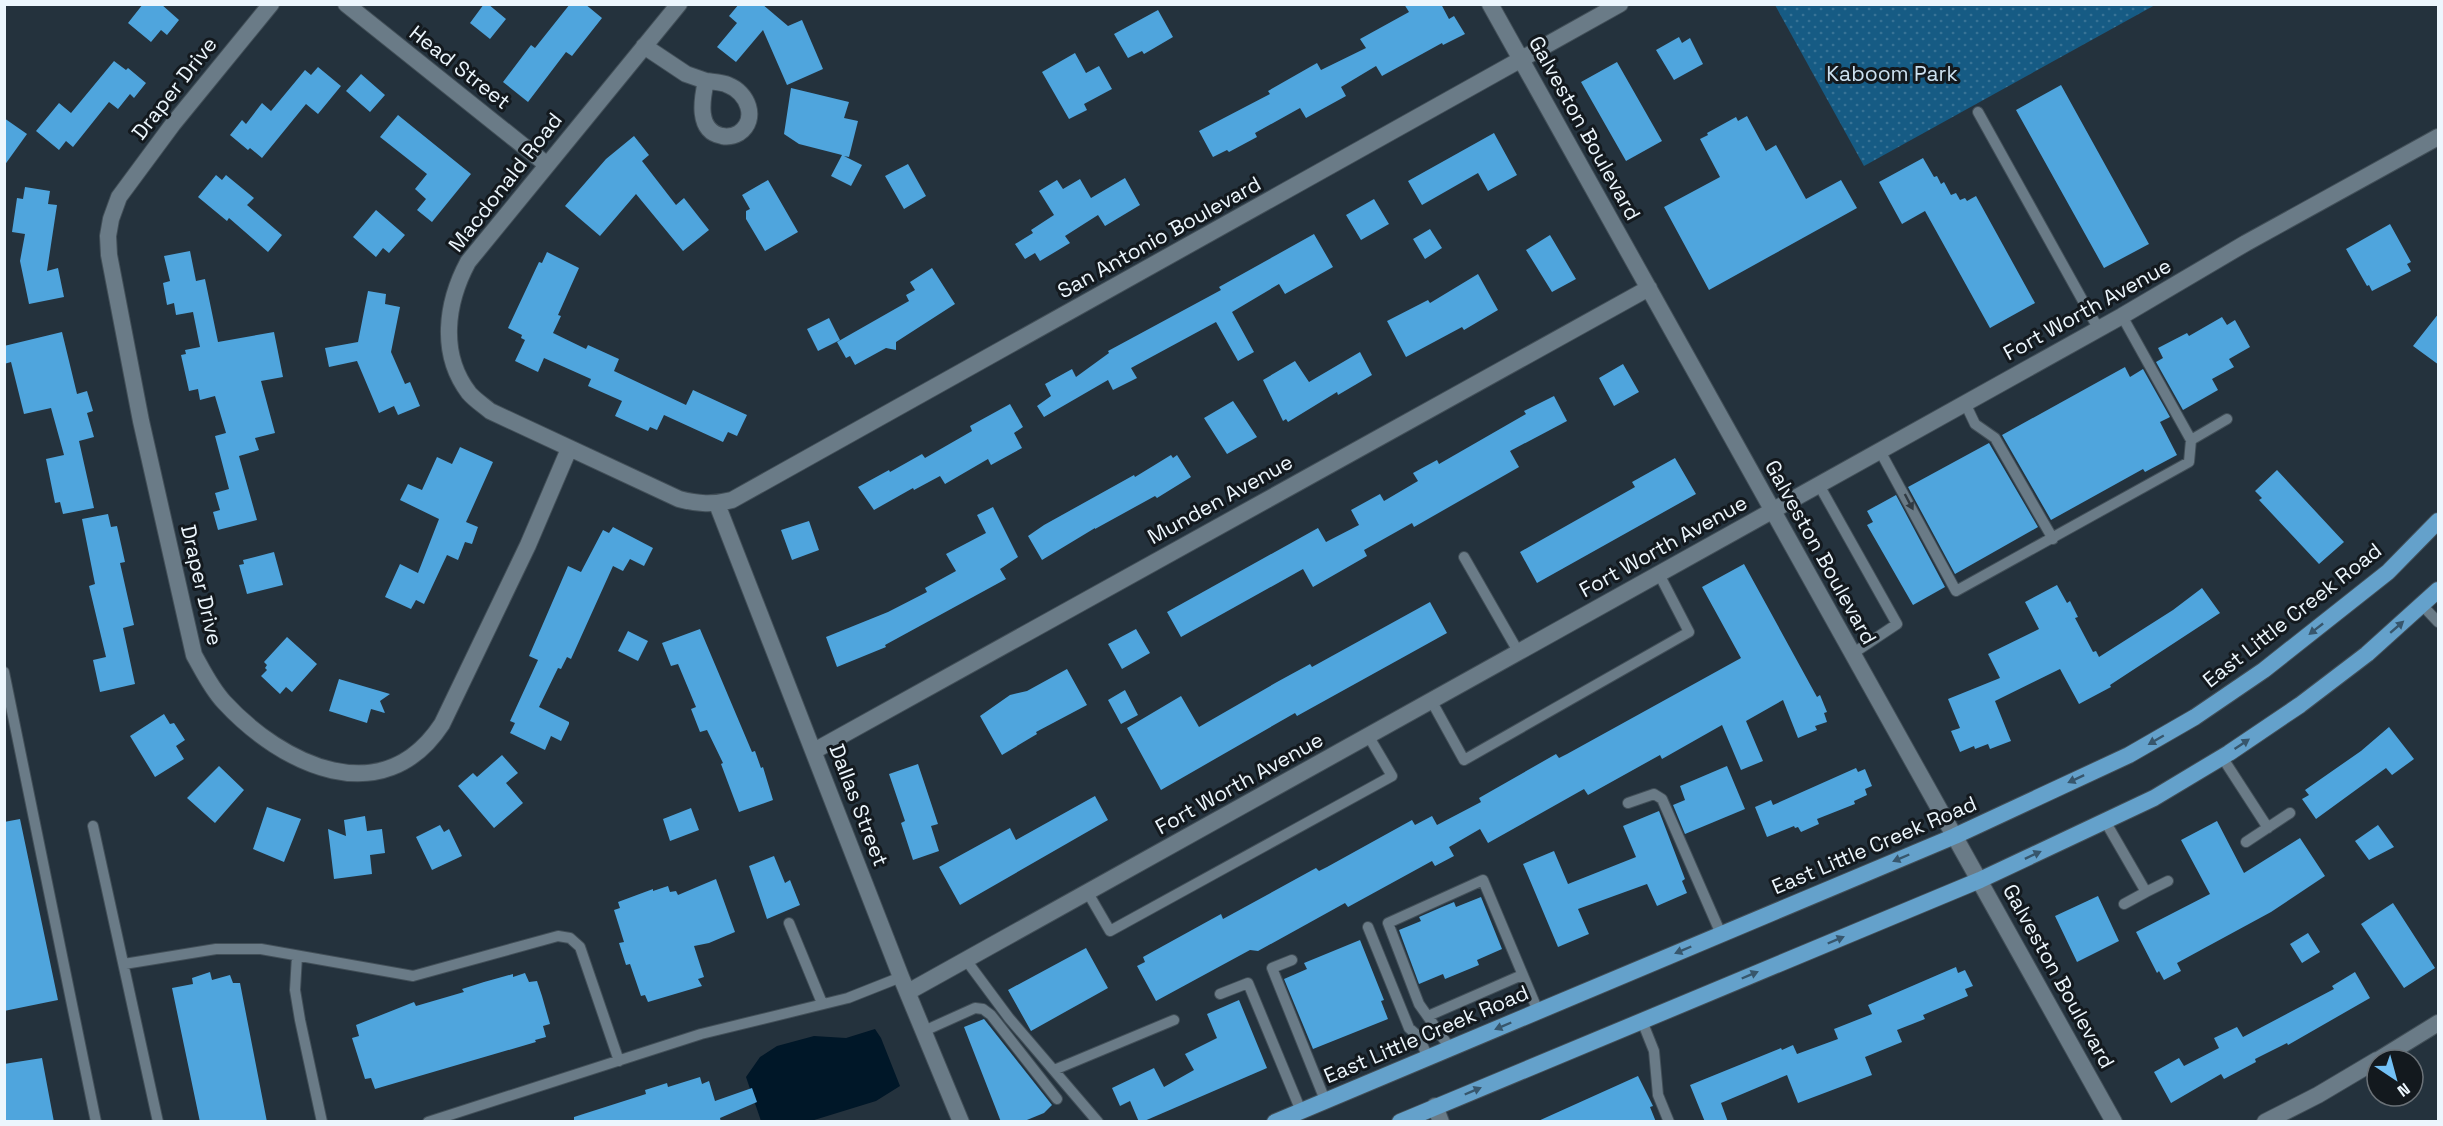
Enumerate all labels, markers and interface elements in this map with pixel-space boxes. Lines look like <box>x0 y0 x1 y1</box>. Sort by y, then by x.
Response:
street label: Head Street <box>404 19 516 115</box>
street label: Draper Drive <box>125 31 223 145</box>
street label: Galveston Boulevard <box>1523 31 1647 225</box>
park label: Kaboom Park <box>1826 60 1958 87</box>
street label: Macdonald Road <box>442 107 568 257</box>
street label: San Antonio Boulevard <box>1053 170 1265 304</box>
street label: Fort Worth Avenue <box>1998 252 2176 366</box>
street label: Munden Avenue <box>1143 448 1297 550</box>
street label: Galveston Boulevard <box>1759 455 1883 649</box>
street label: Fort Worth Avenue <box>1574 489 1752 603</box>
one-way arrow <box>1904 493 1914 510</box>
street label: Draper Drive <box>175 522 229 648</box>
street label: East Little Creek Road <box>2197 537 2387 693</box>
one-way arrow <box>2389 621 2404 634</box>
one-way arrow <box>2309 623 2324 635</box>
street label: Fort Worth Avenue <box>1150 726 1328 840</box>
one-way arrow <box>2148 734 2164 745</box>
one-way arrow <box>2234 739 2250 750</box>
street label: Dallas Street <box>823 740 895 870</box>
one-way arrow <box>2068 775 2085 784</box>
street label: East Little Creek Road <box>1768 790 1980 900</box>
one-way arrow <box>2024 851 2041 860</box>
one-way arrow <box>1893 854 1910 863</box>
street label: Galveston Boulevard <box>1997 879 2121 1073</box>
one-way arrow <box>1827 935 1845 944</box>
one-way arrow <box>1673 945 1691 955</box>
one-way arrow <box>1741 970 1759 980</box>
street label: East Little Creek Road <box>1320 979 1532 1089</box>
one-way arrow <box>1494 1022 1512 1031</box>
north arrow <box>2365 1048 2425 1108</box>
text: N <box>2393 1078 2414 1101</box>
one-way arrow <box>1464 1086 1482 1095</box>

